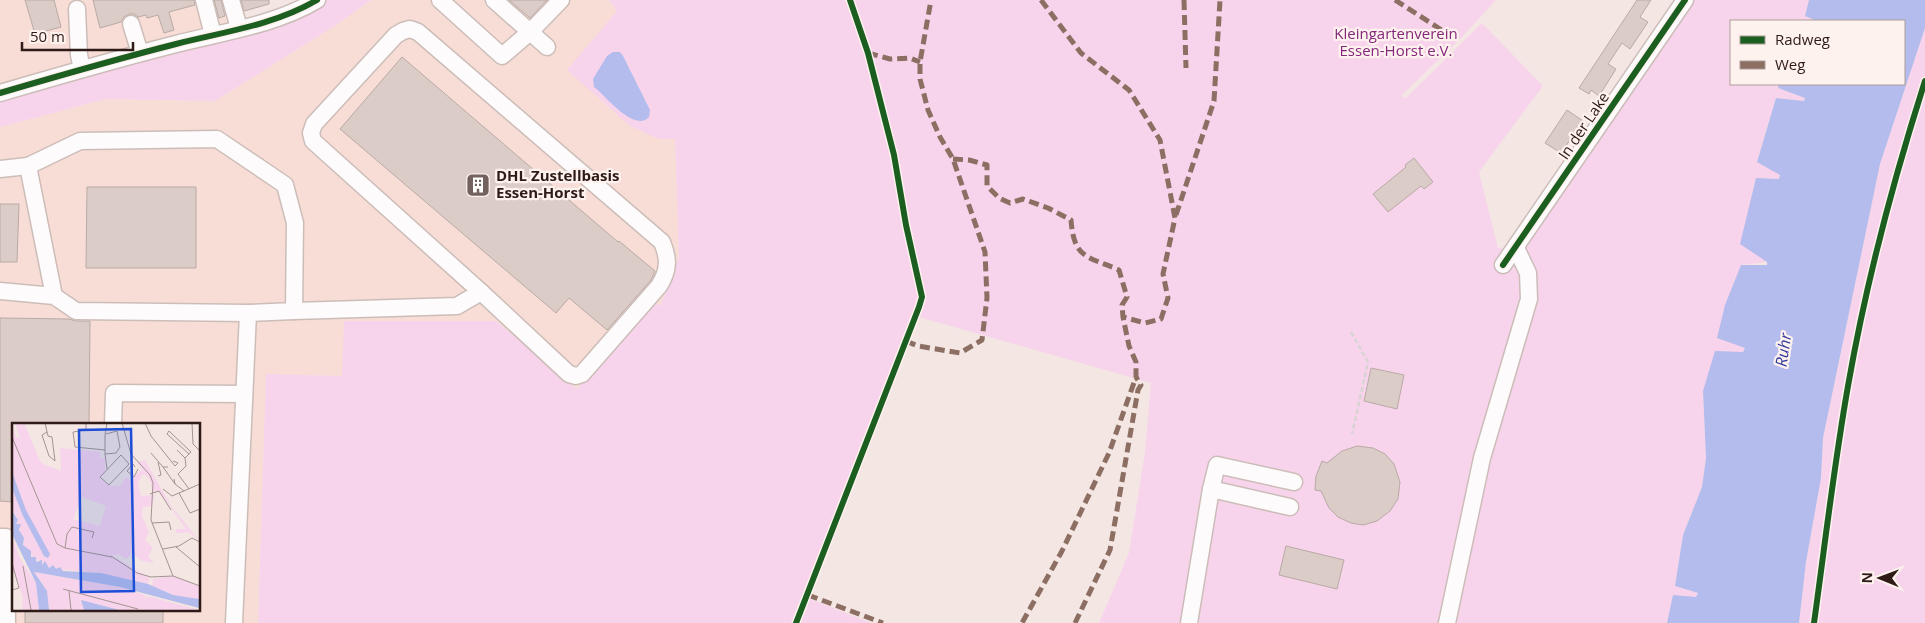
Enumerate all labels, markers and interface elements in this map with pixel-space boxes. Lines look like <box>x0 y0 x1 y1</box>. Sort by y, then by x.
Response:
scale bar <box>22 20 134 52</box>
legend <box>1730 20 1905 85</box>
park label: Kleingartenverein Essen-Horst e.V. <box>1334 23 1458 60</box>
text: 50 m <box>30 26 65 46</box>
text: Radweg <box>1775 29 1830 49</box>
text: Weg <box>1775 54 1805 74</box>
street label: In der Lake <box>1553 88 1613 163</box>
place label: DHL Zustellbasis Essen-Horst <box>496 165 620 202</box>
building icon: DHL Zustellbasis Essen-Horst <box>465 172 491 198</box>
water label: Ruhr <box>1770 331 1796 368</box>
inset map <box>12 423 200 610</box>
north arrow <box>1855 553 1905 603</box>
text: N <box>1857 572 1876 584</box>

